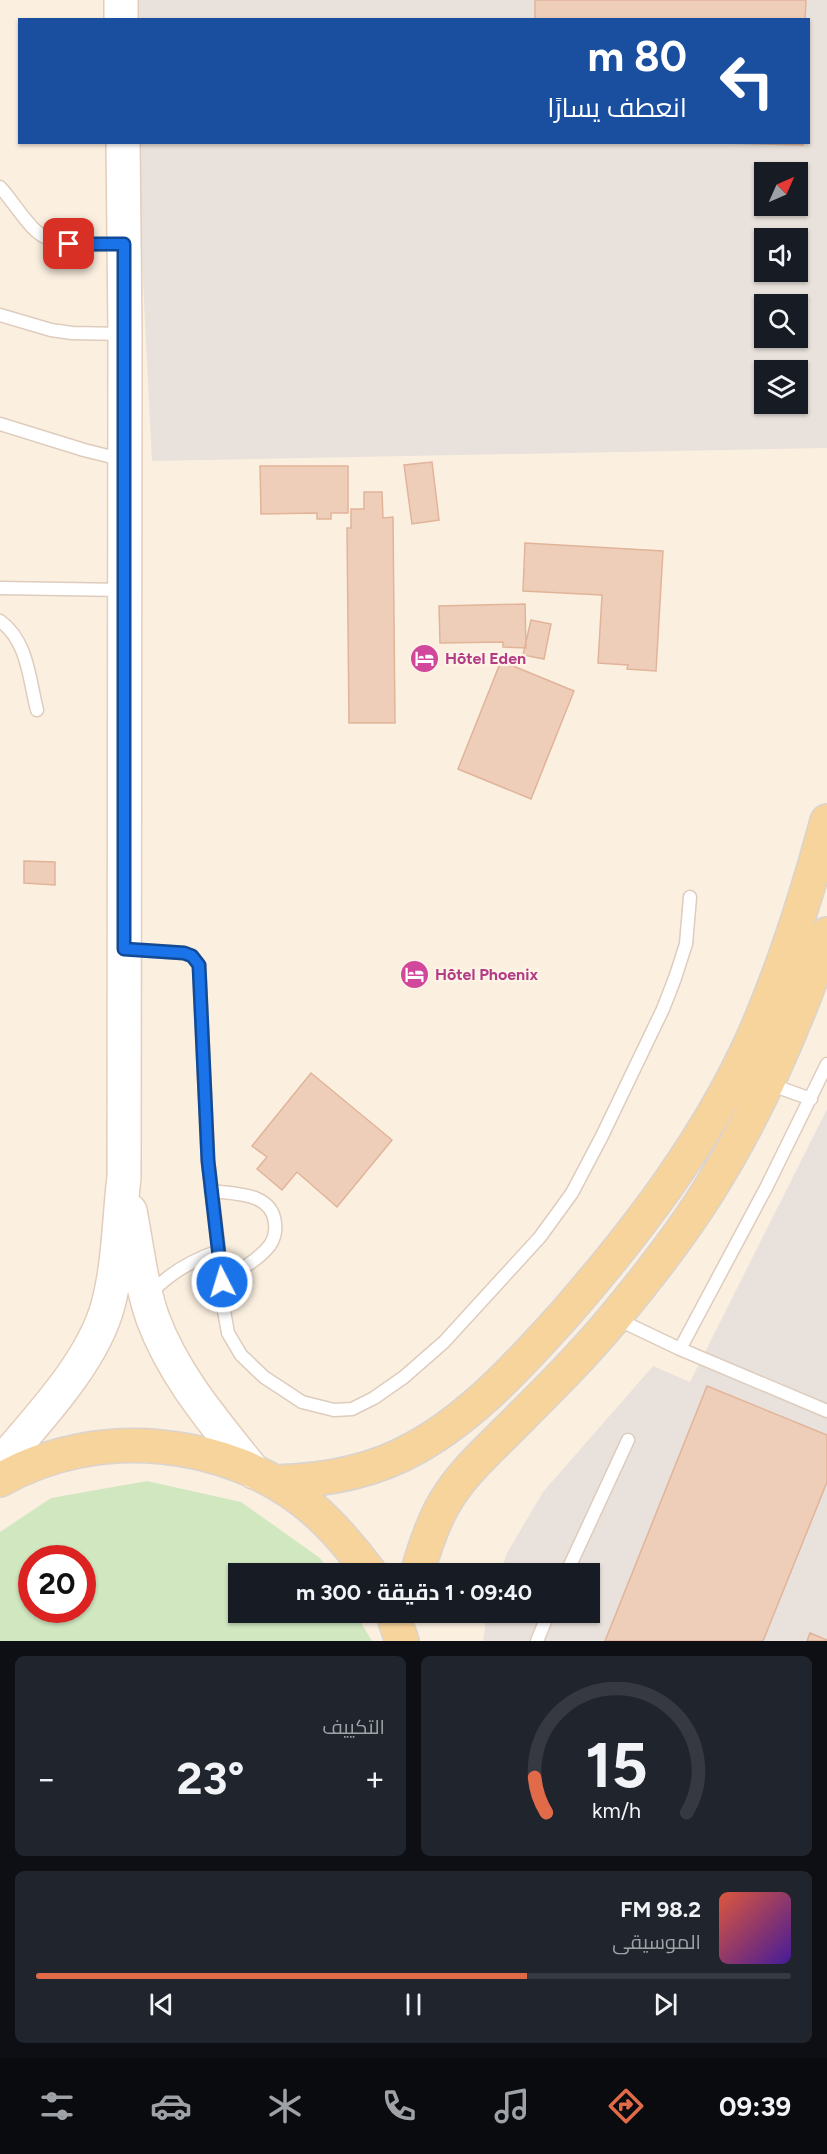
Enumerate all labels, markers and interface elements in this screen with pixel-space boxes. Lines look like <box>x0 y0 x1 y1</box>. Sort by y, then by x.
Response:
text: 80 m <box>587 31 687 82</box>
icon: left <box>708 42 786 120</box>
text: انعطف يسارًا <box>547 91 687 124</box>
north arrow <box>754 162 808 216</box>
map controls <box>754 162 808 414</box>
pin <box>43 218 94 269</box>
icon: arrive <box>52 227 85 260</box>
button: sound <box>754 228 808 282</box>
button: search <box>754 294 808 348</box>
button: layers <box>754 360 808 414</box>
hotel icon: Hôtel Eden <box>408 642 440 674</box>
place label: Hôtel Eden <box>445 649 526 668</box>
hotel icon: Hôtel Phoenix <box>398 958 430 990</box>
place label: Hôtel Phoenix <box>435 965 538 984</box>
position arrow <box>190 1250 254 1314</box>
speed limit sign: 20 <box>18 1545 96 1623</box>
text: 09:40 · 1 دقيقة · 300 m <box>296 1579 532 1606</box>
text: التكييف <box>322 1715 385 1739</box>
text: 15 <box>585 1728 648 1803</box>
text: 23° <box>176 1751 245 1805</box>
text: − <box>36 1759 57 1798</box>
text: + <box>364 1759 385 1798</box>
text: km/h <box>592 1798 641 1823</box>
text: 98.2 FM <box>620 1896 701 1923</box>
text: الموسيقى <box>612 1930 701 1954</box>
icon: previous <box>145 1988 178 2021</box>
icon: pause <box>397 1988 430 2021</box>
icon: next <box>649 1988 682 2021</box>
icon: filters <box>36 2085 78 2127</box>
icon: car <box>150 2085 192 2127</box>
icon: climate <box>264 2085 306 2127</box>
icon: phone <box>378 2085 420 2127</box>
icon: music <box>491 2085 533 2127</box>
icon: directions <box>605 2085 647 2127</box>
text: 09:39 <box>719 2090 791 2123</box>

